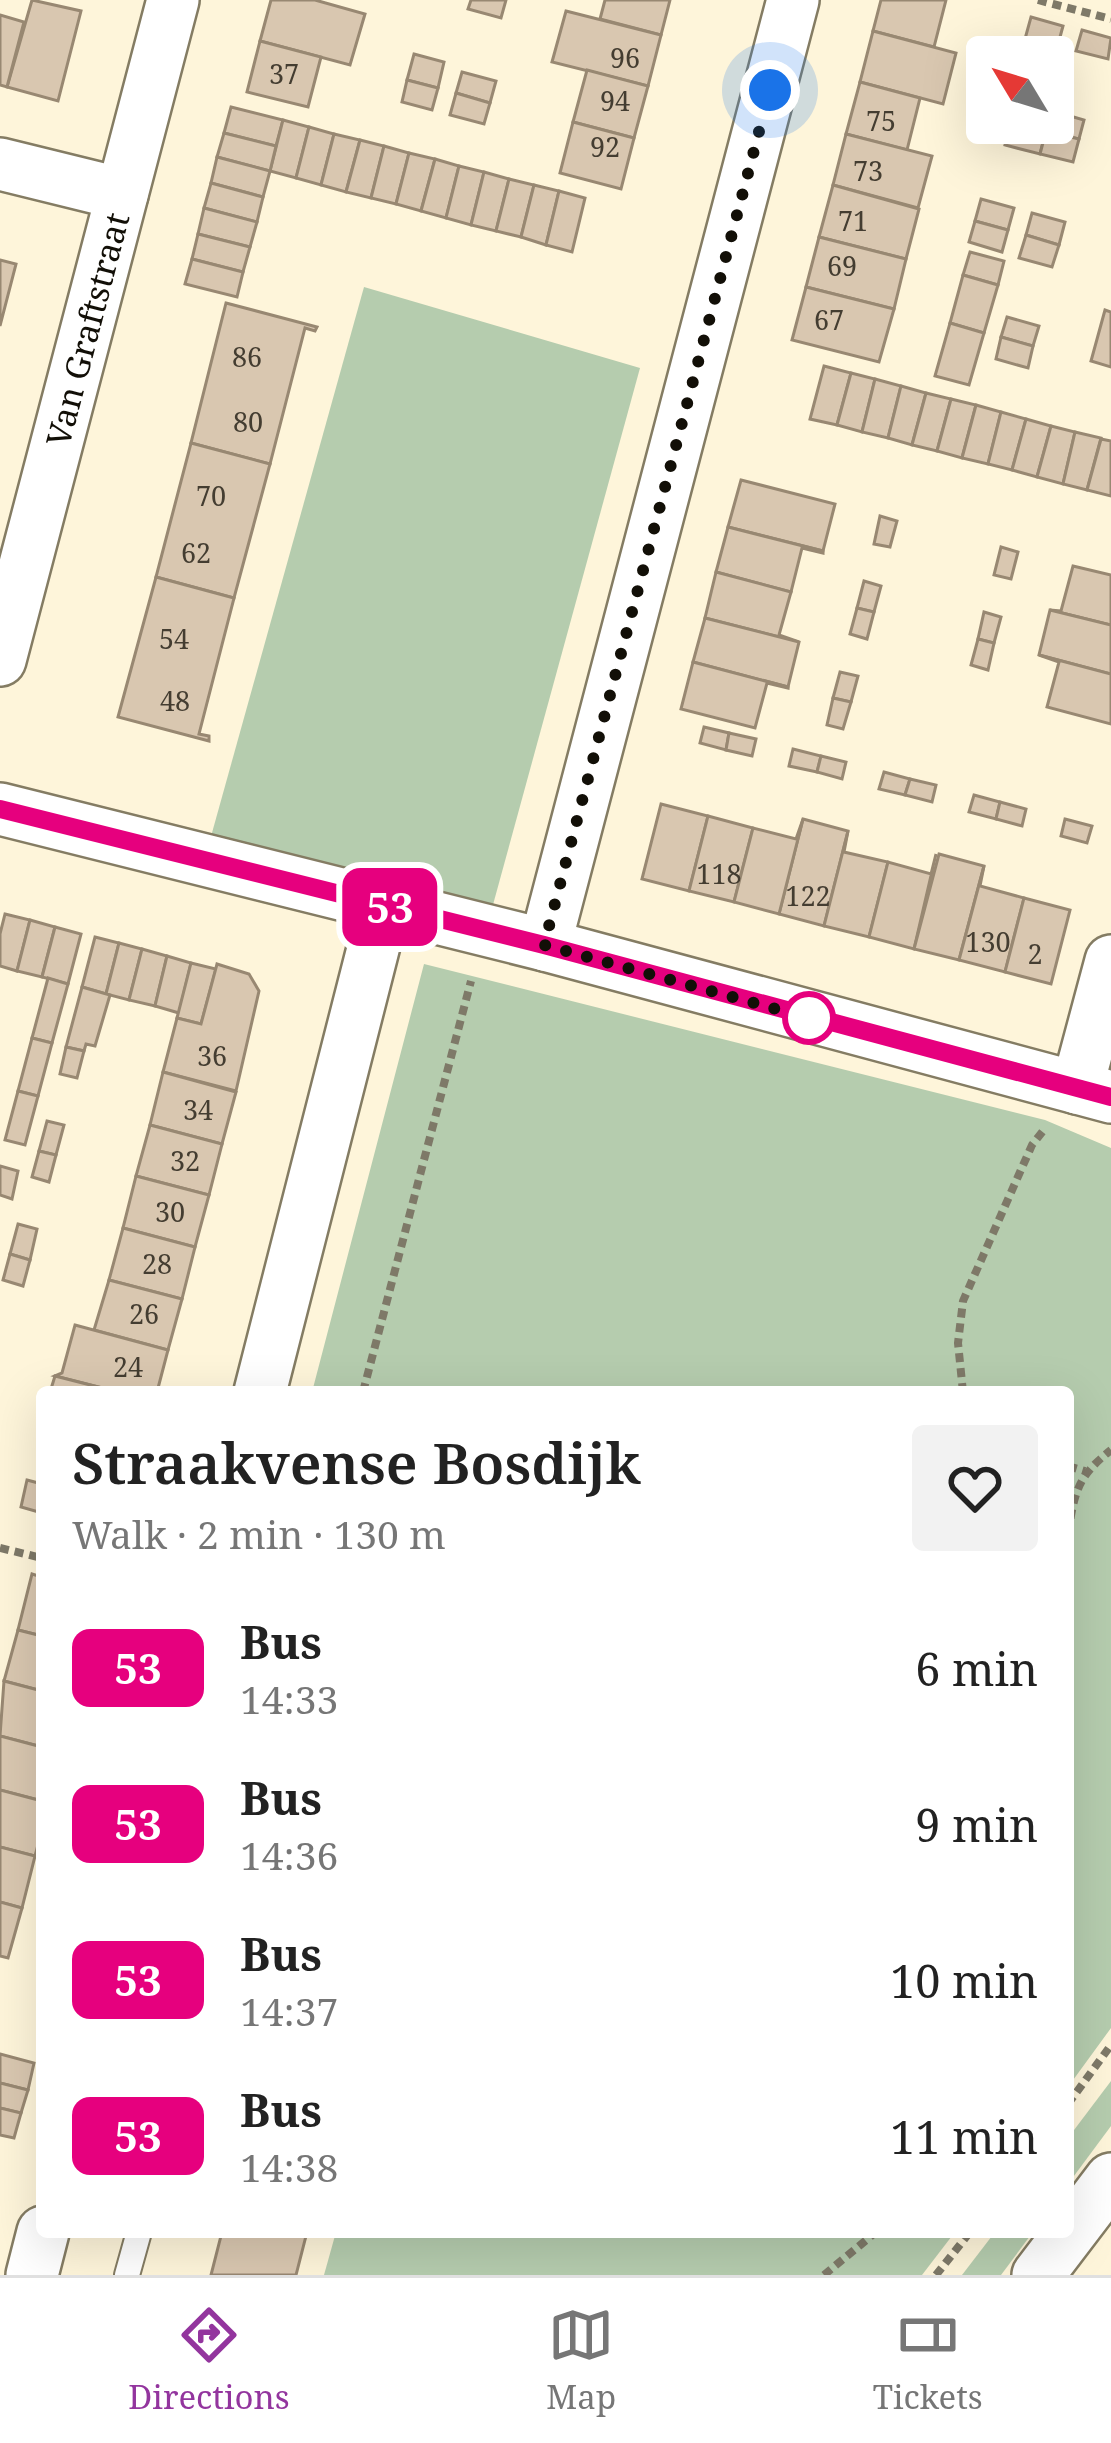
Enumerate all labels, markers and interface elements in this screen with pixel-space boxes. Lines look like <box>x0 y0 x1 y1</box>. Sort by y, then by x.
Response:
north arrow <box>966 36 1074 144</box>
map controls <box>966 36 1074 144</box>
house number: 96 <box>610 39 640 76</box>
house number: 37 <box>269 55 299 92</box>
your location <box>740 60 800 120</box>
house number: 94 <box>600 82 630 119</box>
house number: 75 <box>866 102 896 139</box>
house number: 92 <box>590 128 620 165</box>
house number: 73 <box>853 152 883 189</box>
house number: 71 <box>838 202 868 239</box>
street label: Van Graftstraat <box>35 207 139 451</box>
house number: 69 <box>827 247 857 284</box>
house number: 67 <box>814 301 844 338</box>
house number: 86 <box>232 338 262 375</box>
house number: 80 <box>233 403 263 440</box>
house number: 70 <box>196 477 226 514</box>
house number: 62 <box>181 534 211 571</box>
house number: 54 <box>159 620 189 657</box>
house number: 48 <box>160 682 190 719</box>
house number: 118 <box>696 855 742 892</box>
line badge: 53 <box>336 868 444 946</box>
house number: 122 <box>785 877 831 914</box>
text: 53 <box>366 878 414 935</box>
house number: 130 <box>965 923 1011 960</box>
house number: 2 <box>1027 935 1043 972</box>
unlabelled marker <box>784 993 834 1043</box>
house number: 36 <box>197 1037 227 1074</box>
house number: 34 <box>183 1091 213 1128</box>
house number: 32 <box>170 1142 200 1179</box>
house number: 30 <box>155 1193 185 1230</box>
house number: 28 <box>142 1245 172 1282</box>
house number: 26 <box>129 1295 159 1332</box>
house number: 24 <box>113 1348 143 1385</box>
text: Straakvense Bosdijk <box>72 1423 641 1501</box>
button: heart <box>912 1425 1038 1551</box>
text: Walk · 2 min · 130 m <box>72 1507 446 1560</box>
text: Bus <box>240 1611 322 1672</box>
text: 6 min <box>915 1638 1038 1699</box>
text: 53 <box>114 1639 162 1696</box>
text: 14:33 <box>240 1672 338 1725</box>
text: Bus <box>240 1767 322 1828</box>
text: 9 min <box>915 1794 1038 1855</box>
text: 53 <box>114 1795 162 1852</box>
text: 14:36 <box>240 1828 338 1881</box>
text: Bus <box>240 1923 322 1984</box>
text: 10 min <box>890 1950 1038 2011</box>
text: 53 <box>114 1951 162 2008</box>
text: 14:37 <box>240 1984 338 2037</box>
text: Bus <box>240 2079 322 2140</box>
text: 11 min <box>890 2106 1038 2167</box>
text: 53 <box>114 2107 162 2164</box>
text: 14:38 <box>240 2140 338 2193</box>
tab: Directions <box>128 2302 290 2419</box>
tab: Map <box>546 2302 616 2419</box>
tab: Tickets <box>873 2302 983 2419</box>

